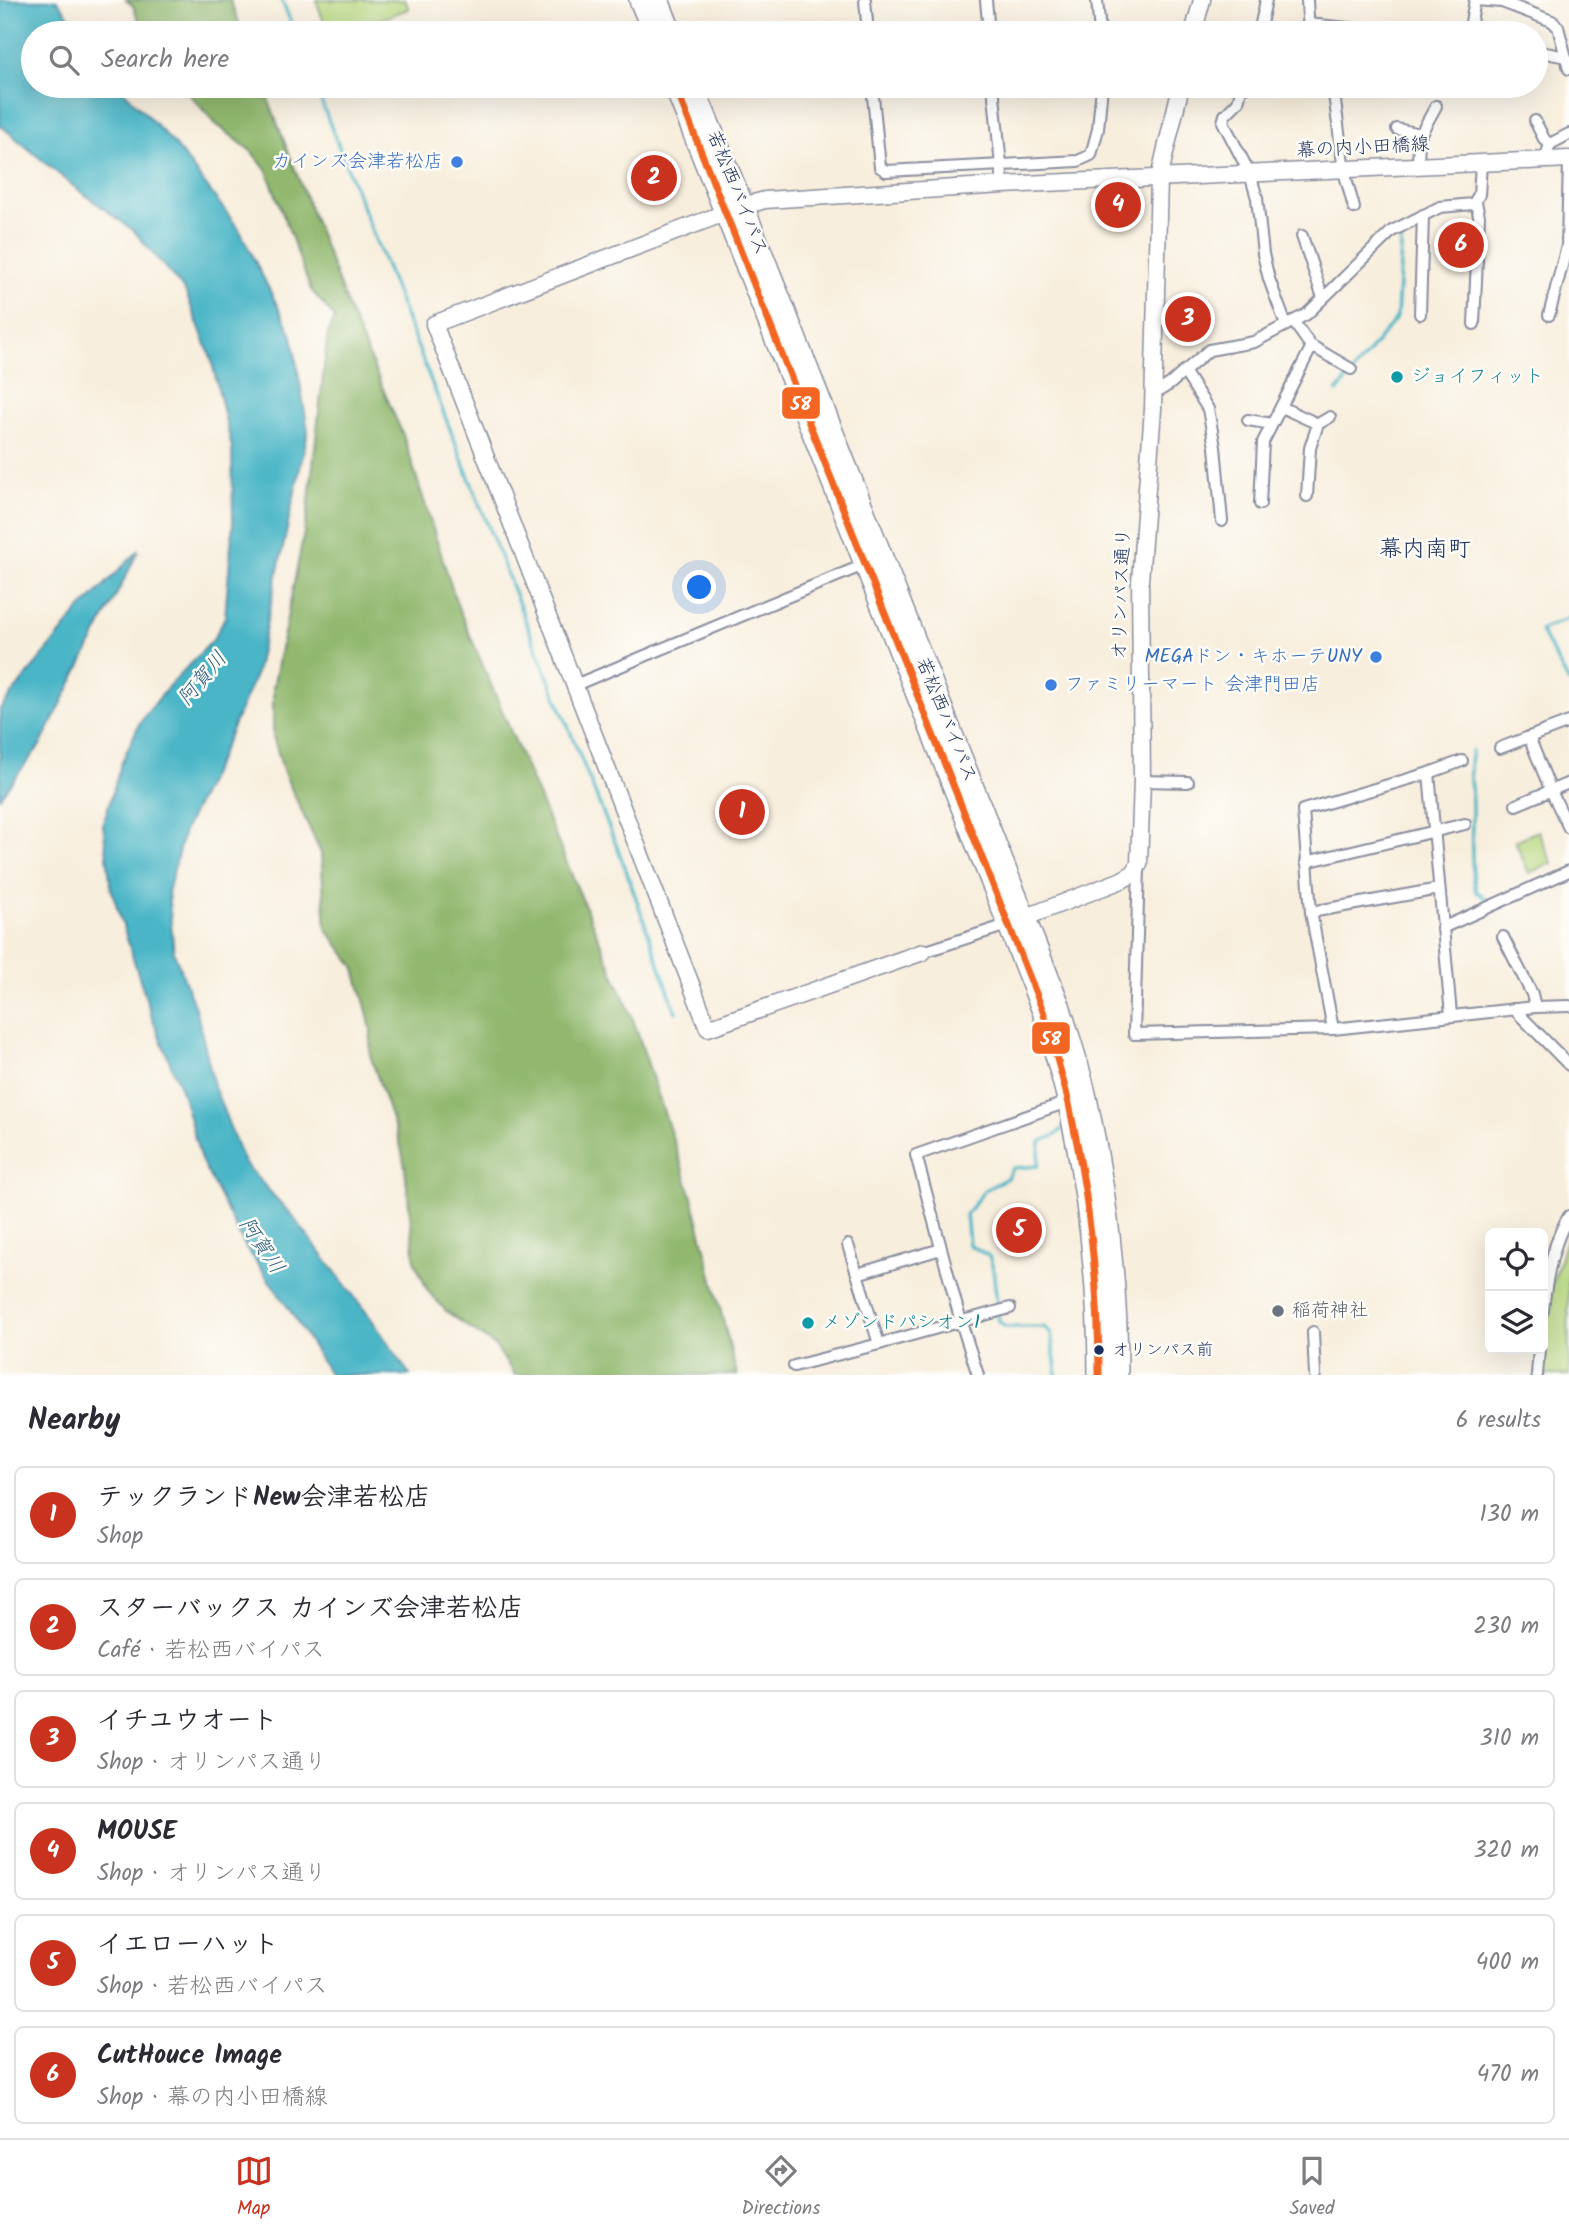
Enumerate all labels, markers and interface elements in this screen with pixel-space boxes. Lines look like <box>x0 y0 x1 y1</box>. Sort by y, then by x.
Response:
search box <box>21 21 1548 98</box>
text: Search here <box>101 39 229 81</box>
icon: search <box>45 41 83 79</box>
street label: 若松西バイパス <box>698 126 776 260</box>
street label: 幕の内小田橋線 <box>1296 130 1430 166</box>
place label: カインズ会津若松店 <box>272 147 443 177</box>
pin: 2 <box>631 152 677 204</box>
marker: カインズ会津若松店 <box>449 154 465 170</box>
pin: 4 <box>1095 179 1141 231</box>
pin: 6 <box>1438 219 1484 271</box>
pin: 3 <box>1165 293 1211 345</box>
place label: ジョイフィット <box>1411 362 1544 392</box>
marker: ジョイフィット <box>1389 369 1405 385</box>
line badge: 58 <box>781 386 821 420</box>
text: 58 <box>790 390 812 420</box>
street label: オリンパス通り <box>1105 527 1139 661</box>
district label: 幕内南町 <box>1379 532 1471 568</box>
your location <box>682 570 716 604</box>
place label: MEGAドン・キホーテUNY <box>1145 642 1363 672</box>
water label: 阿賀川 <box>170 644 236 714</box>
marker: MEGAドン・キホーテUNY <box>1368 649 1384 665</box>
street label: 若松西バイパス <box>907 653 985 787</box>
place label: ファミリーマート 会津門田店 <box>1065 670 1320 700</box>
marker: ファミリーマート 会津門田店 <box>1043 677 1059 693</box>
pin: 1 <box>719 786 765 838</box>
line badge: 58 <box>1031 1021 1071 1055</box>
text: 58 <box>1040 1025 1062 1055</box>
pin: 5 <box>996 1204 1042 1256</box>
water label: 阿賀川 <box>230 1211 292 1281</box>
map controls <box>1485 1228 1548 1354</box>
button: locate <box>1485 1228 1548 1291</box>
button: layers <box>1485 1291 1548 1354</box>
place label: 稲荷神社 <box>1292 1296 1368 1326</box>
marker: 稲荷神社 <box>1270 1303 1286 1319</box>
place label: メゾンドパシオン1 <box>822 1308 980 1338</box>
marker: メゾンドパシオン1 <box>800 1315 816 1331</box>
place label: オリンパス前 <box>1112 1337 1213 1364</box>
marker: オリンパス前 <box>1092 1343 1106 1357</box>
text: Nearby <box>28 1397 120 1445</box>
text: 6 results <box>1456 1403 1541 1439</box>
text: テックランドNew会津若松店 <box>97 1477 431 1519</box>
text: 1 <box>50 1497 56 1533</box>
text: 130 m <box>1480 1497 1539 1533</box>
text: Shop <box>97 1519 143 1555</box>
text: スターバックス カインズ会津若松店 <box>97 1588 524 1630</box>
text: 2 <box>46 1609 60 1645</box>
text: 230 m <box>1473 1609 1539 1645</box>
text: Café · 若松西バイパス <box>97 1633 325 1669</box>
text: イチユウオート <box>97 1700 278 1742</box>
text: 3 <box>47 1721 59 1757</box>
text: 310 m <box>1480 1721 1539 1757</box>
text: Shop · オリンパス通り <box>97 1745 327 1781</box>
text: MOUSE <box>97 1811 177 1853</box>
text: 4 <box>47 1833 59 1869</box>
text: 320 m <box>1473 1833 1539 1869</box>
text: Shop · オリンパス通り <box>97 1856 327 1892</box>
text: イエローハット <box>97 1924 279 1966</box>
text: 5 <box>47 1945 59 1981</box>
text: 400 m <box>1476 1945 1539 1981</box>
text: Shop · 若松西バイパス <box>97 1969 327 2005</box>
text: CutHouce Image <box>97 2035 282 2077</box>
text: 6 <box>47 2057 59 2093</box>
text: 470 m <box>1477 2057 1539 2093</box>
text: Shop · 幕の内小田橋線 <box>97 2080 328 2116</box>
tab: Map <box>235 2152 273 2224</box>
tab: Directions <box>742 2152 820 2224</box>
tab: Saved <box>1289 2152 1334 2224</box>

